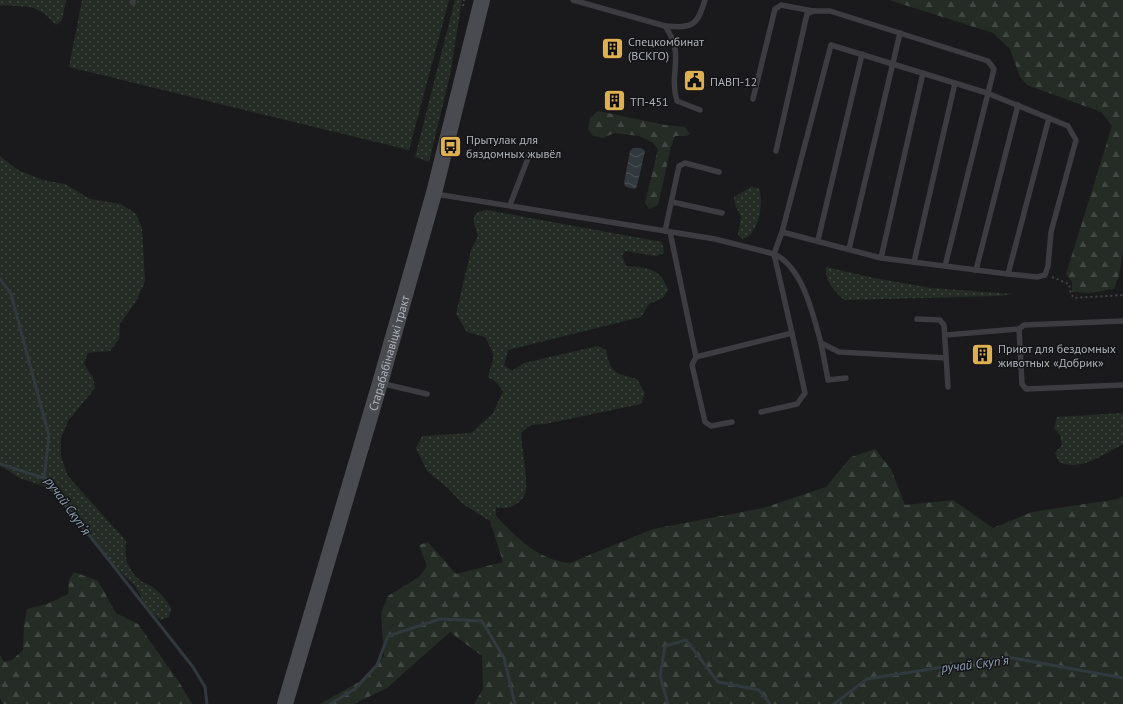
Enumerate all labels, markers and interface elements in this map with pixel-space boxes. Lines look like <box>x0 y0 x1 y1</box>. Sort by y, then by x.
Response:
place label: Спецкомбинат (ВСКГО) <box>628 34 704 63</box>
building icon: Спецкомбинат (ВСКГО) <box>599 35 625 61</box>
public building icon: ПАВП-12 <box>681 68 707 94</box>
place label: ПАВП-12 <box>710 74 757 89</box>
building icon: ТП-451 <box>601 88 627 114</box>
place label: ТП-451 <box>630 94 669 109</box>
place label: Прытулак для бяздомных жывёл <box>466 132 561 161</box>
bus stop icon: Прытулак для бяздомных жывёл <box>438 133 464 159</box>
street label: Старабабінавіцкі тракт <box>365 293 412 412</box>
place label: Приют для бездомных животных «Добрик» <box>998 341 1116 370</box>
building icon: Приют для бездомных животных «Добрик» <box>969 342 995 368</box>
water label: ручай Скупʼя <box>41 473 95 539</box>
water label: ручай Скупʼя <box>939 651 1010 677</box>

